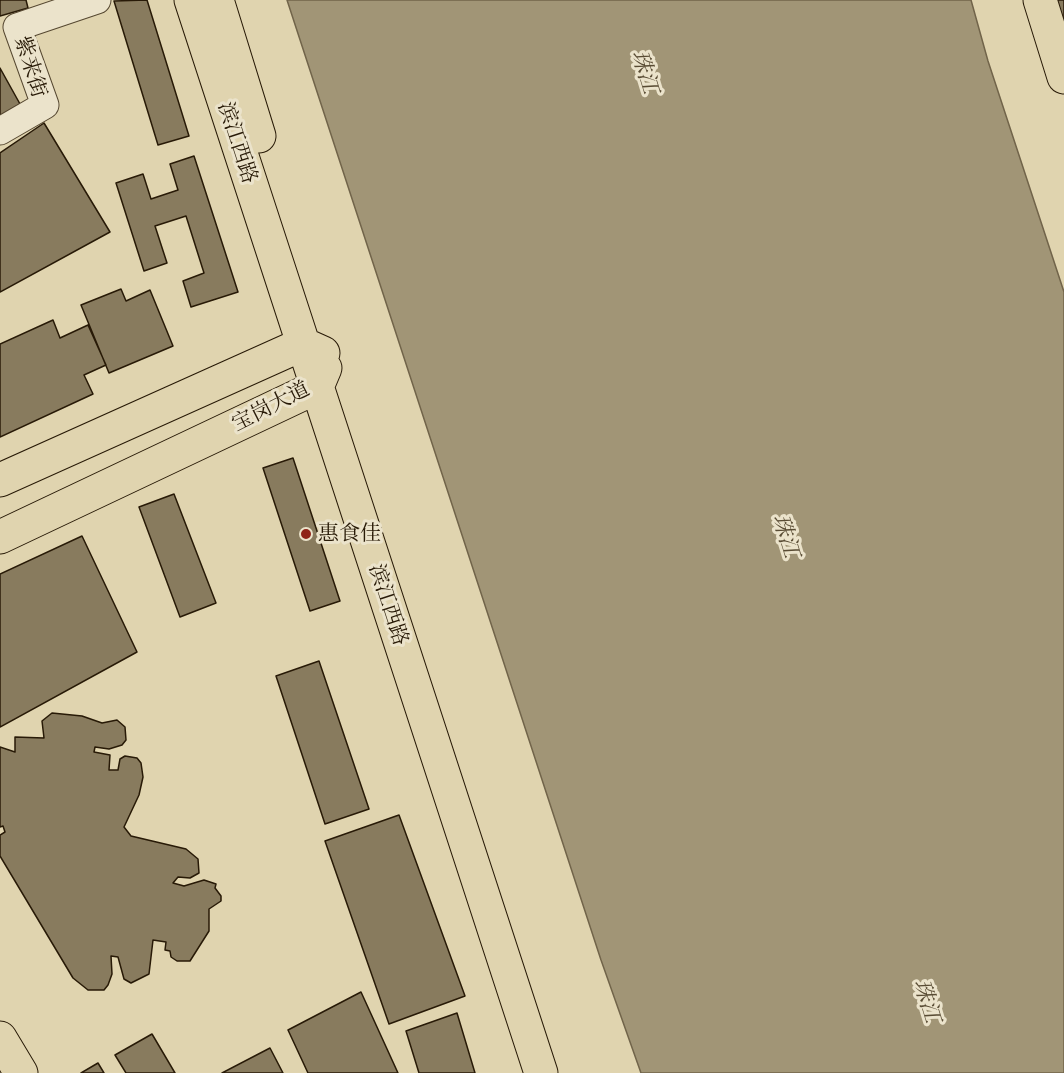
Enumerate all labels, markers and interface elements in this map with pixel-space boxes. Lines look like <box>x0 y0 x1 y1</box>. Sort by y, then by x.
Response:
street label: 紫来街 <box>9 33 51 101</box>
water label: 珠江 <box>625 47 663 97</box>
street label: 滨江西路 <box>212 99 262 187</box>
street label: 宝岗大道 <box>228 377 314 437</box>
water label: 珠江 <box>766 511 804 561</box>
place label: 惠食佳 <box>318 521 381 547</box>
marker: 惠食佳 <box>299 527 313 541</box>
street label: 滨江西路 <box>363 561 413 649</box>
water label: 珠江 <box>907 976 945 1026</box>

